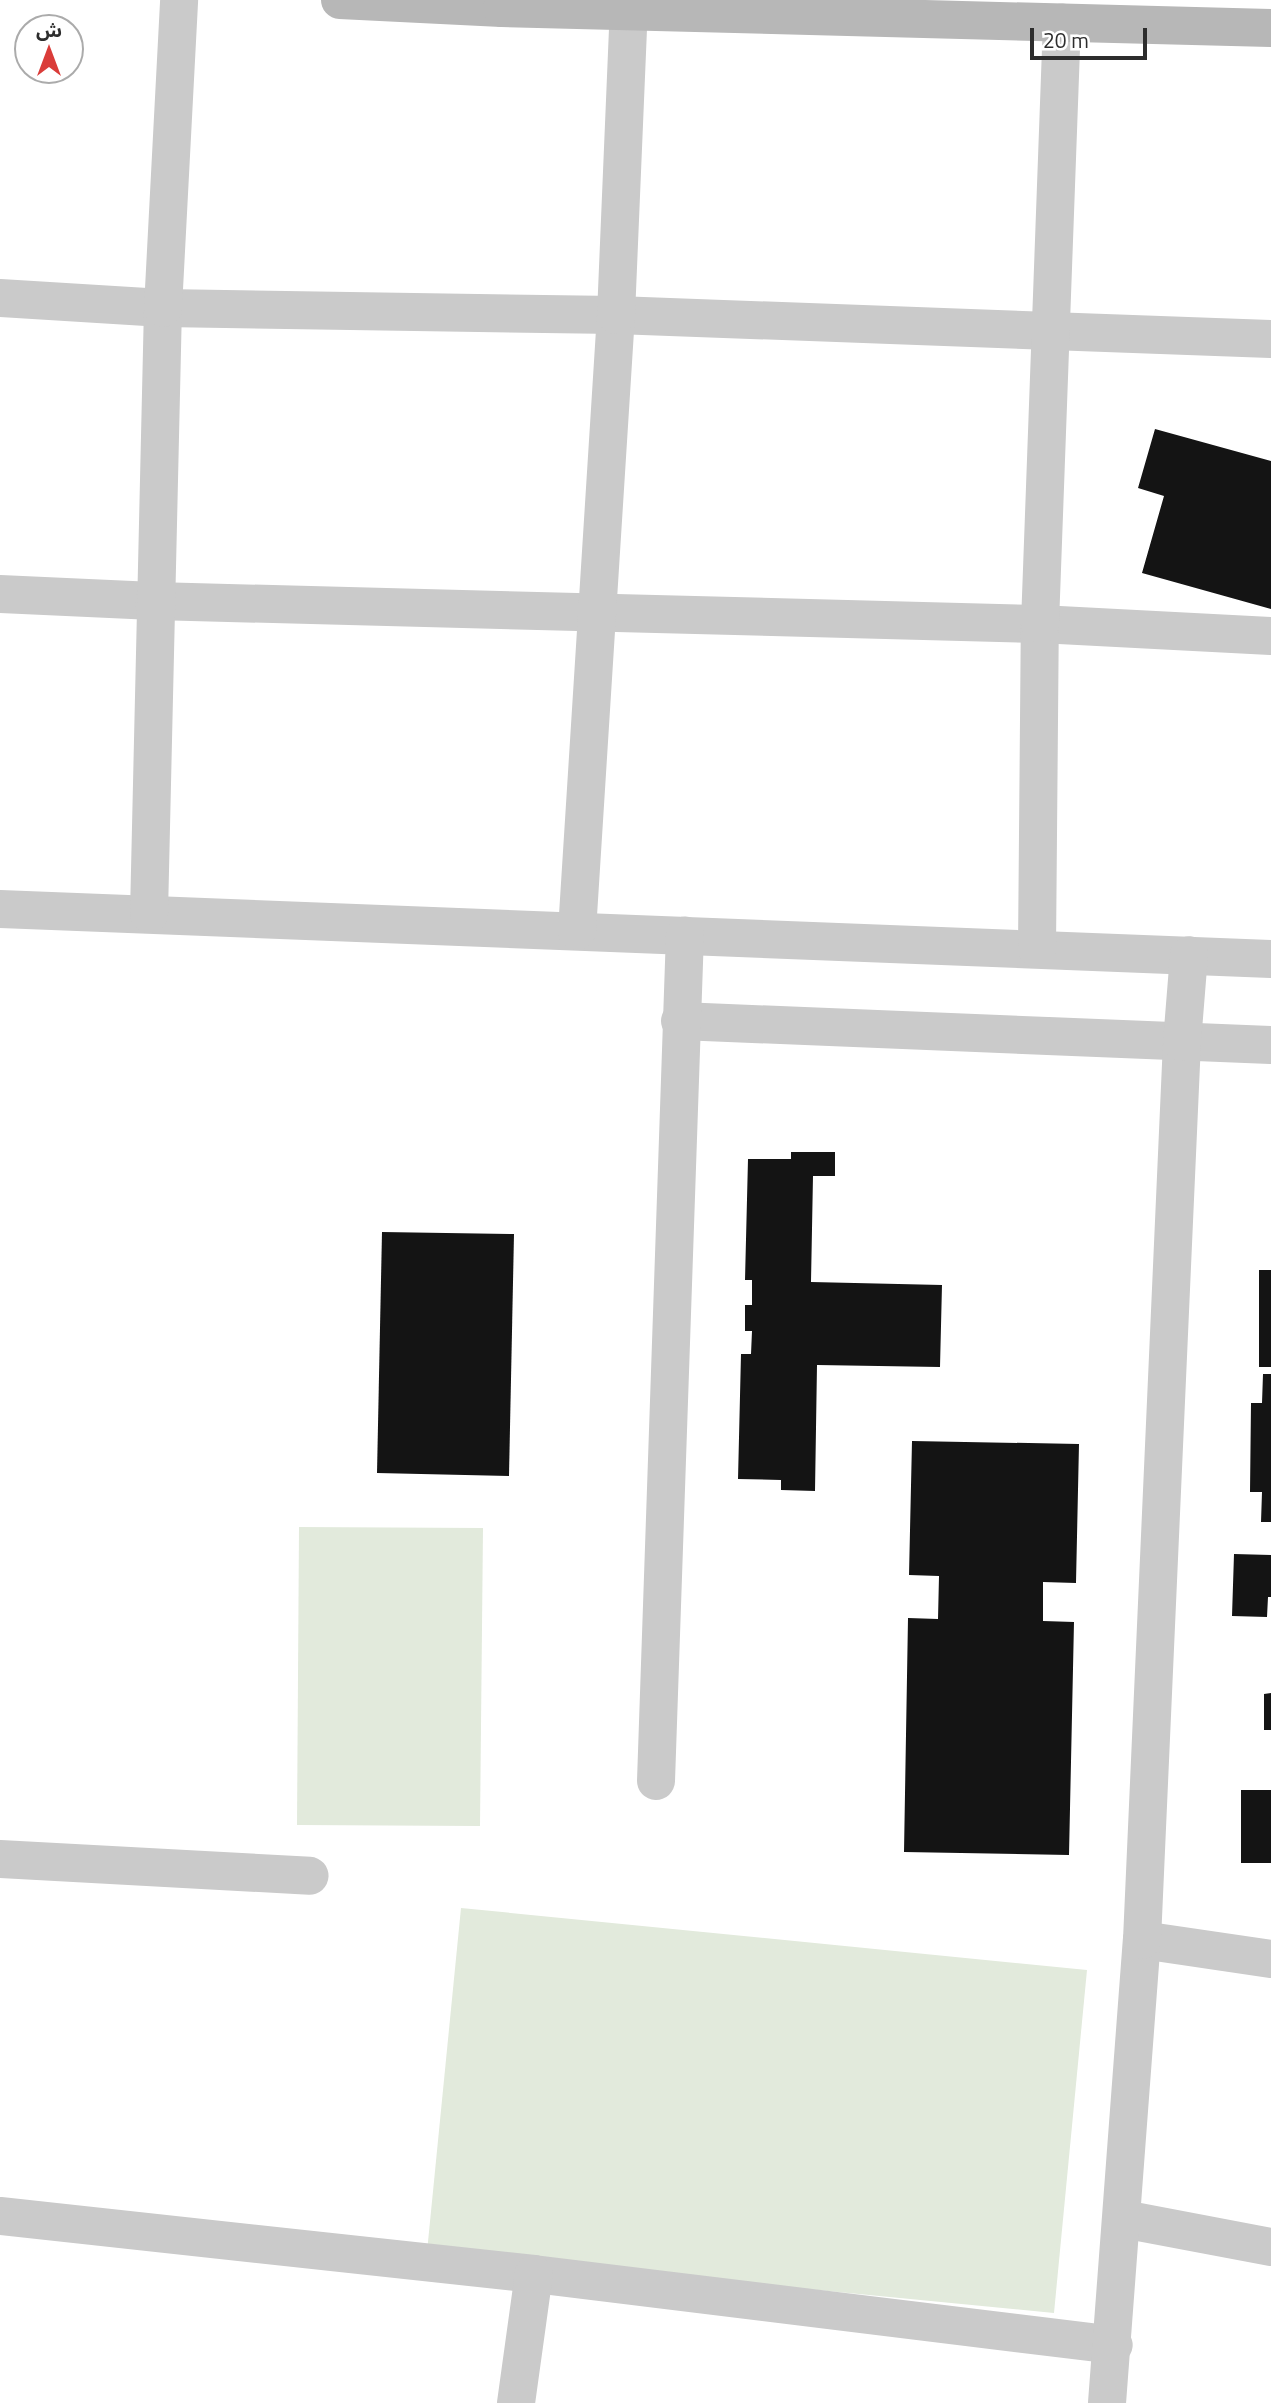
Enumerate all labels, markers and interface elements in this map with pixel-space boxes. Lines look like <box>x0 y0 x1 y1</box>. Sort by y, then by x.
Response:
north arrow <box>14 14 84 84</box>
scale bar <box>1033 14 1150 58</box>
text: ش <box>36 15 62 44</box>
text: 20 m <box>1043 24 1089 56</box>

